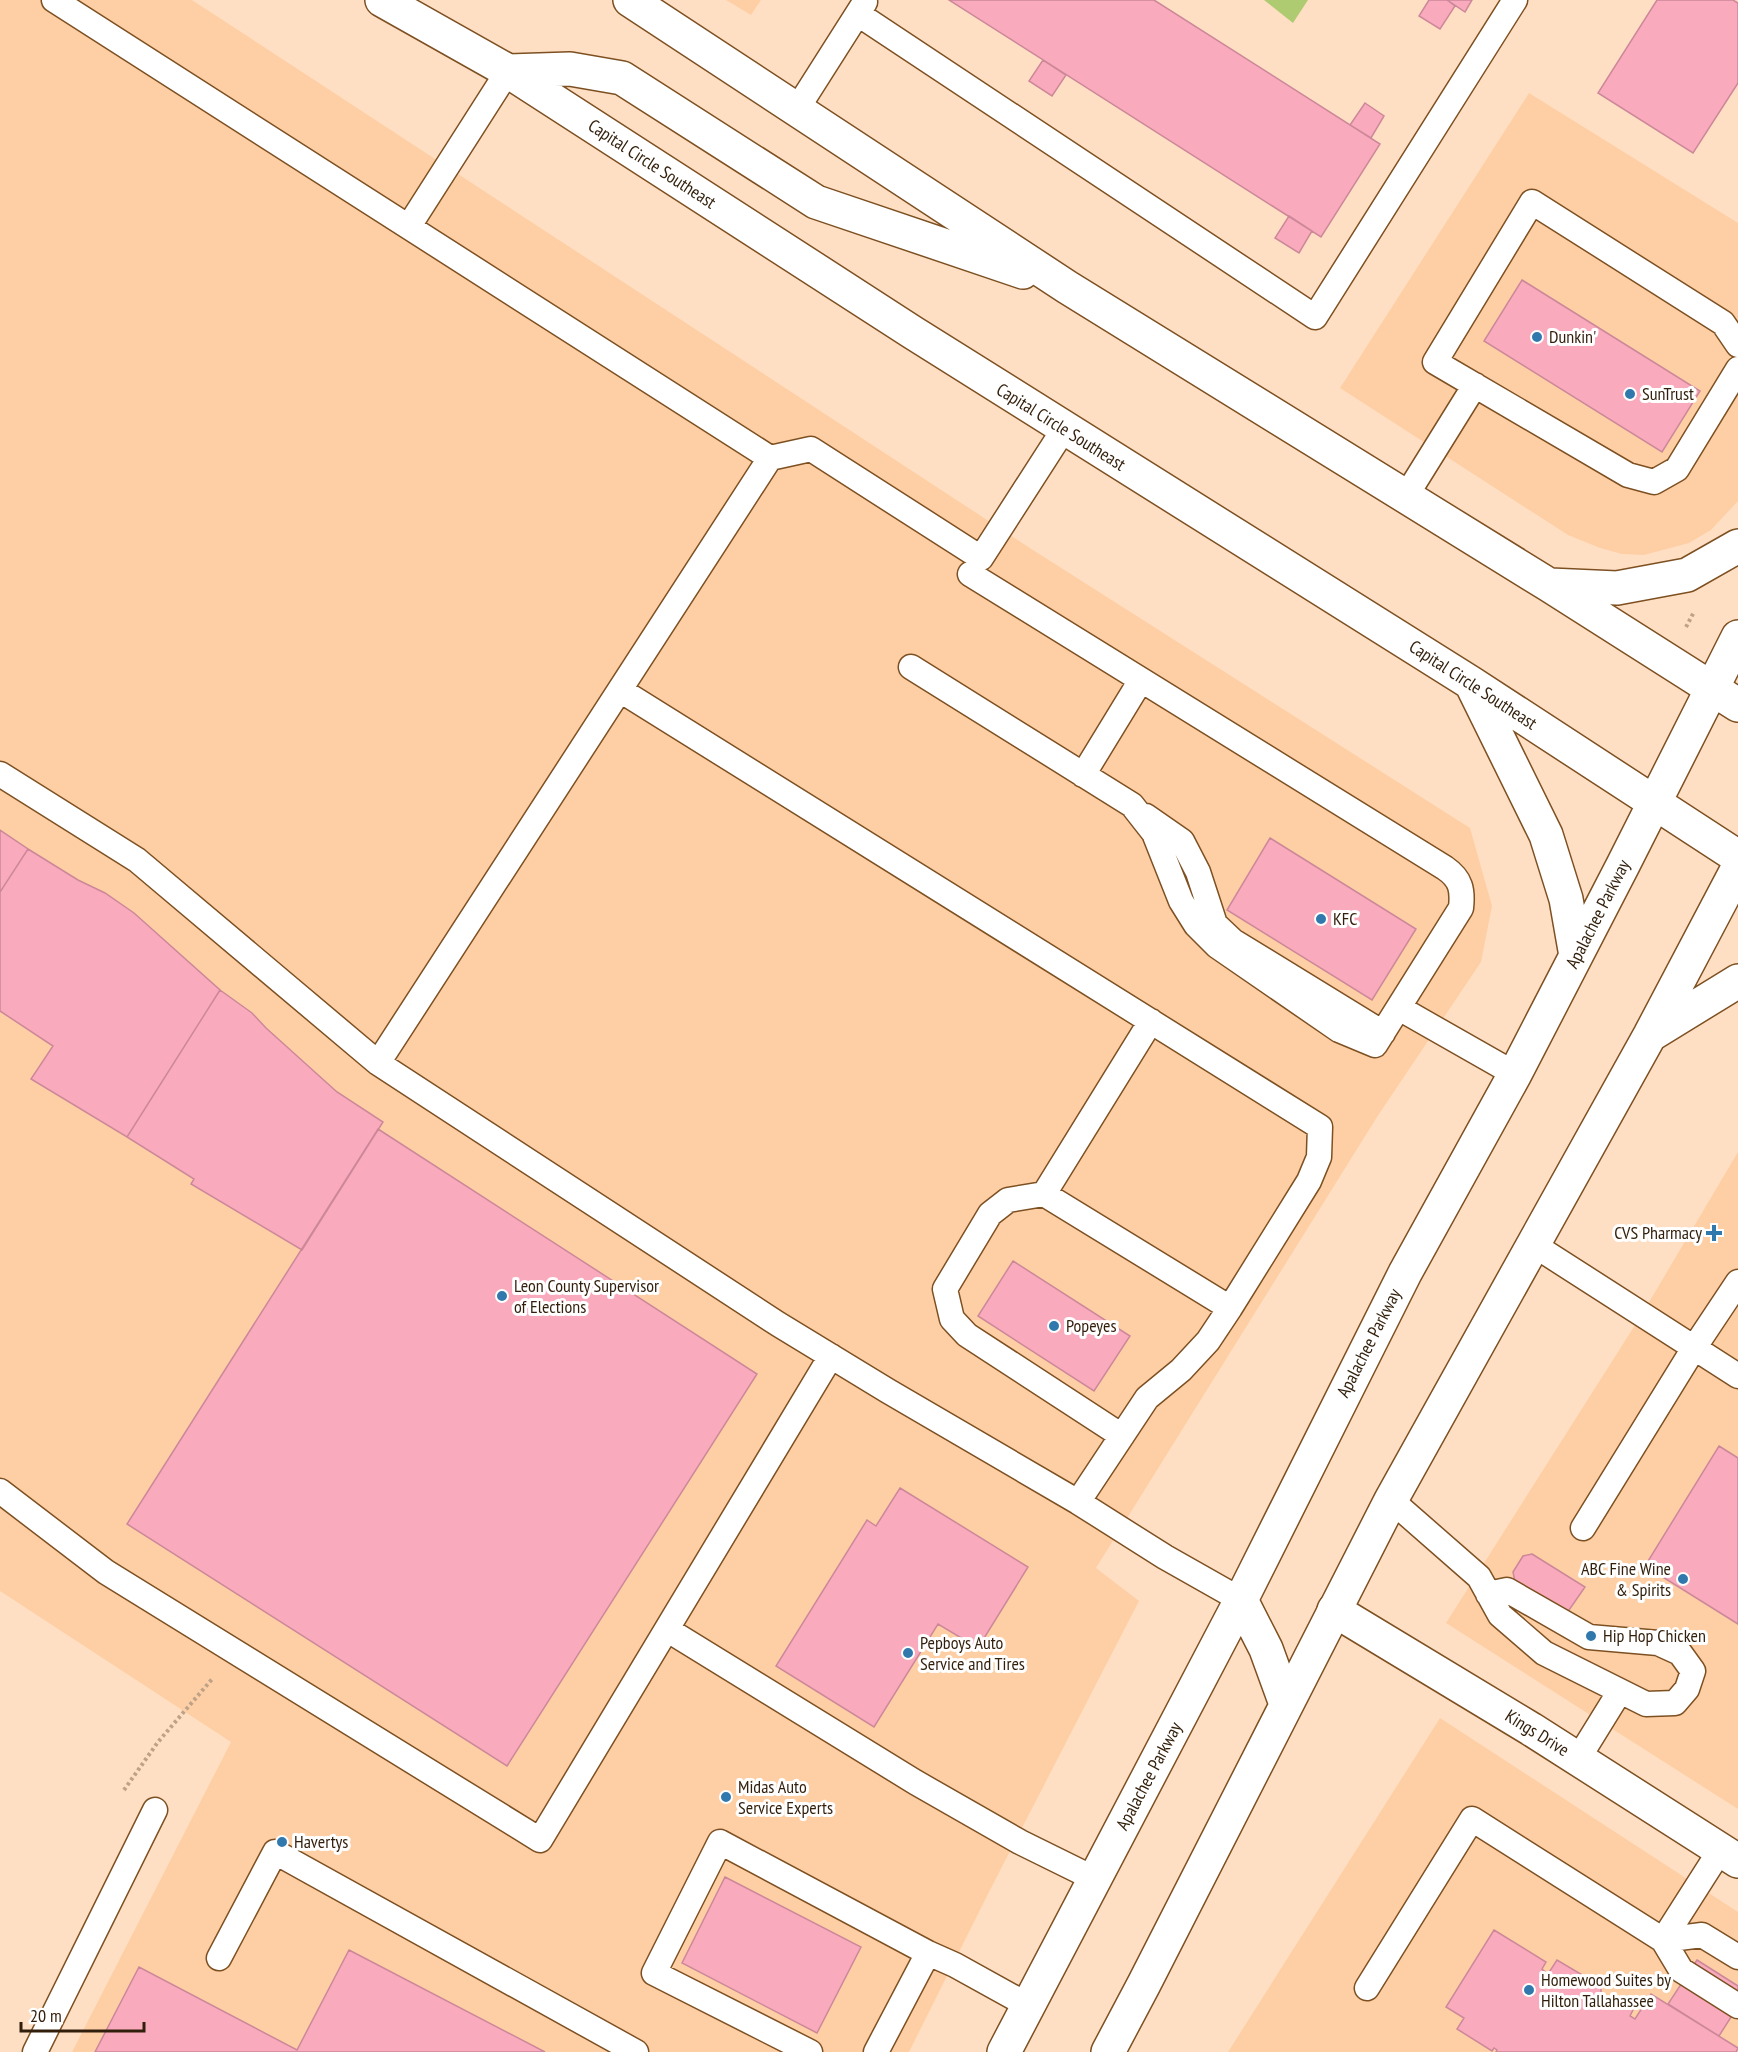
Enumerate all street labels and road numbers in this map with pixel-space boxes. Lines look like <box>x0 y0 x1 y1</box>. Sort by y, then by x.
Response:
street label: Capital Circle Southeast <box>584 114 721 214</box>
street label: Capital Circle Southeast <box>992 378 1130 476</box>
street label: Capital Circle Southeast <box>1405 635 1542 735</box>
street label: Apalachee Parkway <box>1560 855 1635 972</box>
street label: Apalachee Parkway <box>1331 1284 1406 1401</box>
street label: Kings Drive <box>1501 1704 1573 1761</box>
street label: Apalachee Parkway <box>1110 1718 1187 1834</box>

